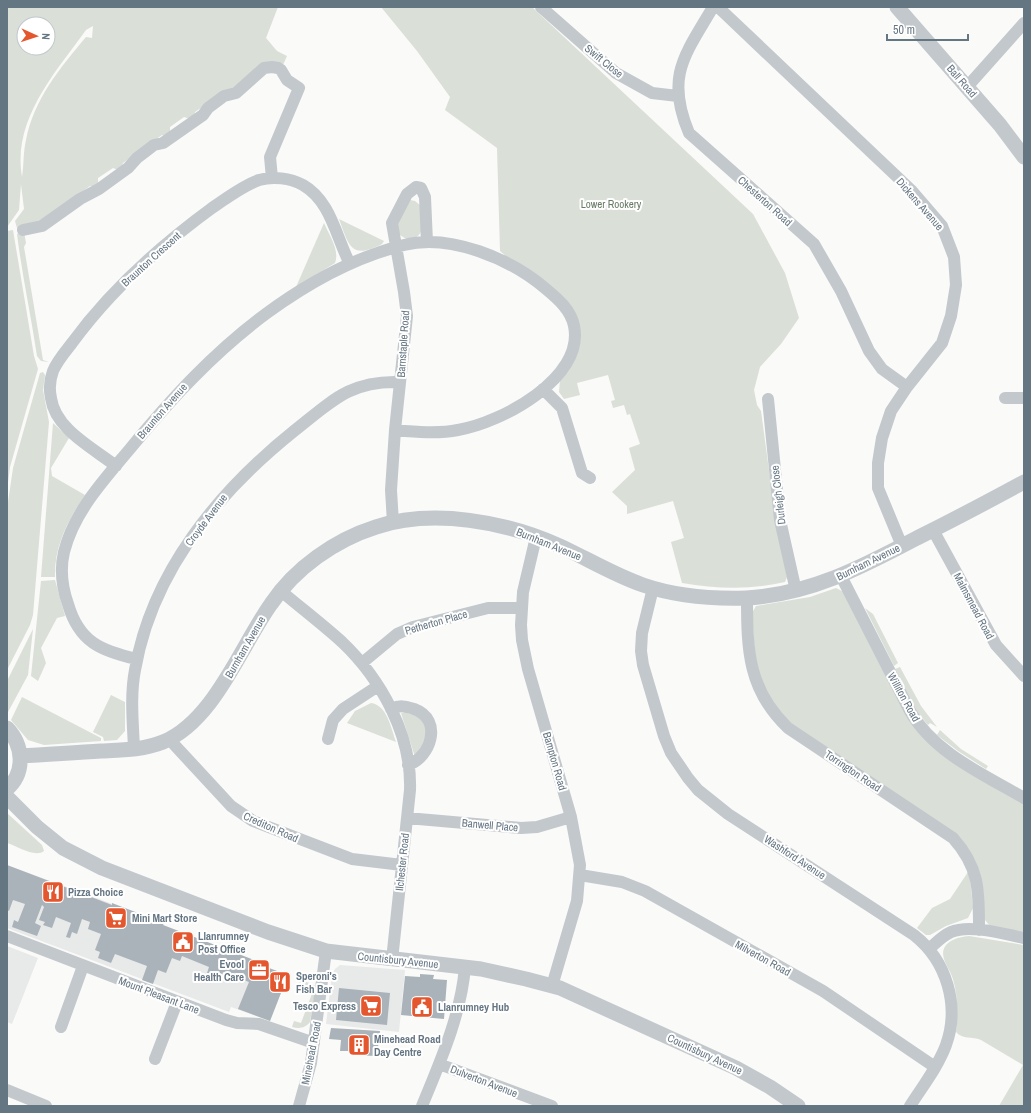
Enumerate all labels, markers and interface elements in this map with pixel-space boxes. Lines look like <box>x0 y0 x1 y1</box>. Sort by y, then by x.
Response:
north arrow <box>16 16 56 56</box>
scale bar <box>887 16 968 42</box>
text: 50 m <box>893 22 915 38</box>
text: N <box>39 33 53 40</box>
street label: Swift Close <box>582 41 626 81</box>
street label: Ball Road <box>944 62 980 100</box>
street label: Chesterton Road <box>735 173 795 229</box>
street label: Dickens Avenue <box>893 175 947 233</box>
park label: Lower Rookery <box>581 197 642 211</box>
street label: Braunton Crescent <box>118 228 184 289</box>
street label: Barnstaple Road <box>394 310 412 378</box>
street label: Braunton Avenue <box>134 380 190 442</box>
street label: Durleigh Close <box>767 465 789 525</box>
street label: Croyde Avenue <box>182 491 230 549</box>
street label: Burnham Avenue <box>514 525 584 563</box>
street label: Burnham Avenue <box>834 541 902 583</box>
street label: Malmsmead Road <box>951 570 997 642</box>
street label: Petherton Place <box>403 606 469 638</box>
street label: Burnham Avenue <box>222 614 268 680</box>
street label: Williton Road <box>885 670 923 724</box>
street label: Bampton Road <box>540 730 570 792</box>
street label: Torrington Road <box>822 747 884 795</box>
street label: Crediton Road <box>241 809 301 845</box>
street label: Banwell Place <box>461 816 519 834</box>
street label: Ilchester Road <box>392 832 412 892</box>
street label: Washford Avenue <box>762 832 828 882</box>
restaurant icon: Pizza Choice <box>40 879 66 905</box>
place label: Pizza Choice <box>68 885 123 899</box>
supermarket icon: Mini Mart Store <box>103 905 129 931</box>
place label: Mini Mart Store <box>132 911 197 925</box>
public building icon: Llanrumney Post Office <box>170 929 196 955</box>
place label: Llanrumney Post Office <box>198 929 249 956</box>
street label: Milverton Road <box>733 937 793 979</box>
street label: Countisbury Avenue <box>357 949 439 971</box>
place label: Evool Health Care <box>194 957 244 984</box>
office icon: Evool Health Care <box>246 957 272 983</box>
restaurant icon: Speroni's Fish Bar <box>267 969 293 995</box>
place label: Speroni's Fish Bar <box>296 969 337 996</box>
street label: Mount Pleasant Lane <box>117 973 201 1017</box>
supermarket icon: Tesco Express <box>358 993 384 1019</box>
public building icon: Llanrumney Hub <box>409 994 435 1020</box>
place label: Tesco Express <box>293 999 356 1013</box>
place label: Llanrumney Hub <box>438 1000 510 1014</box>
street label: Minehead Road <box>298 1020 324 1086</box>
street label: Countisbury Avenue <box>665 1031 745 1077</box>
building icon: Minehead Road Day Centre <box>346 1032 372 1058</box>
place label: Minehead Road Day Centre <box>374 1032 441 1059</box>
street label: Dulverton Avenue <box>448 1062 520 1100</box>

